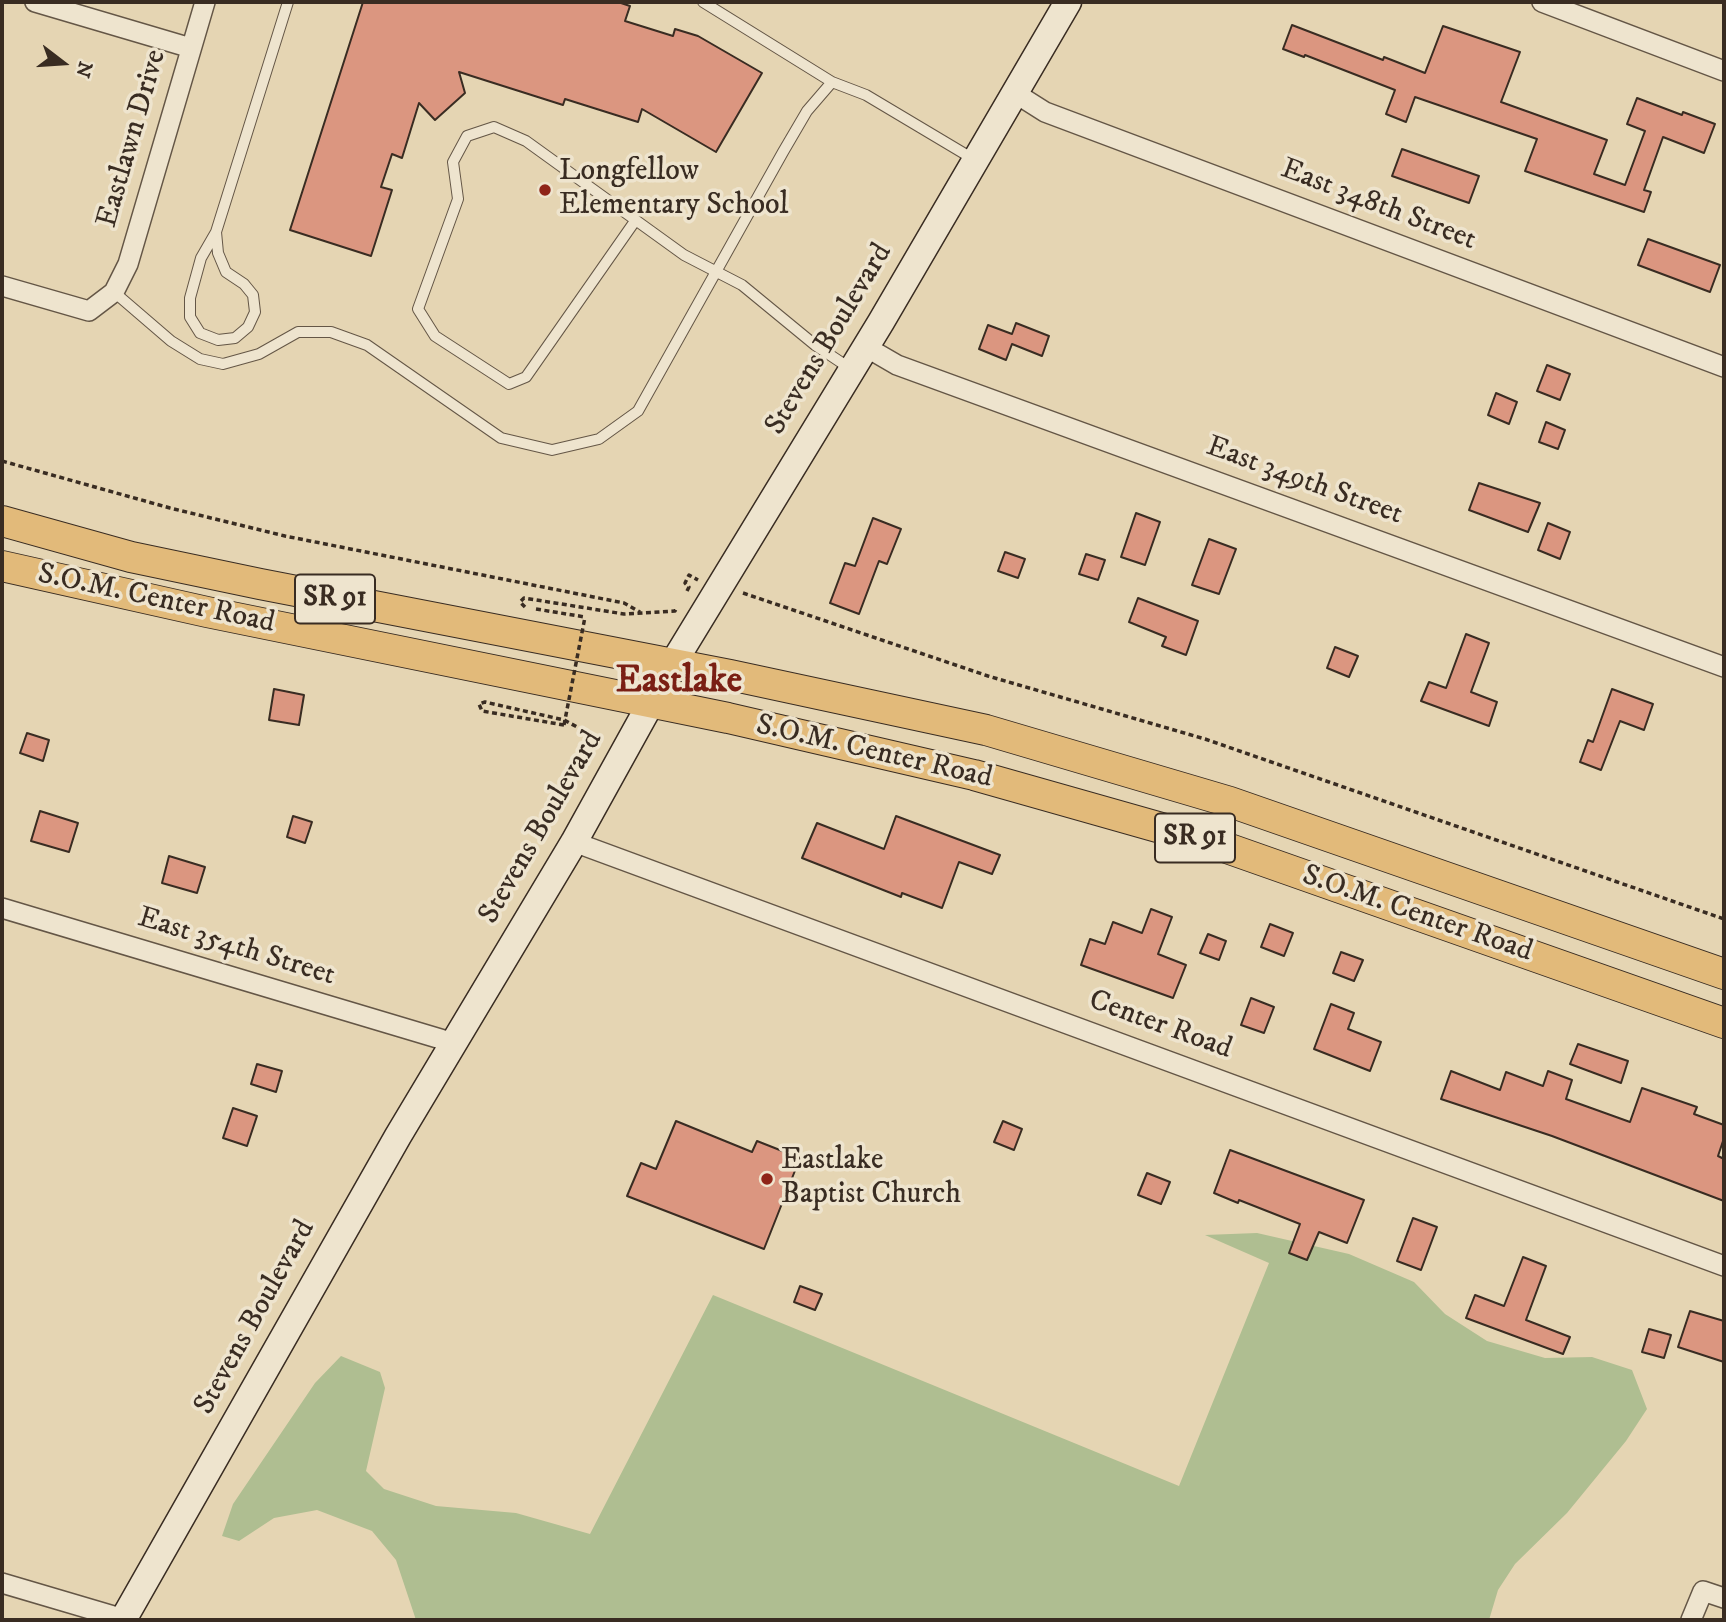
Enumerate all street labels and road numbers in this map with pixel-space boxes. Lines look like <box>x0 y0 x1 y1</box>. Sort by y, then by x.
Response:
street label: Eastlawn Drive <box>90 46 176 232</box>
street label: East 348th Street <box>1275 152 1481 260</box>
street label: Stevens Boulevard <box>759 238 901 442</box>
street label: East 349th Street <box>1201 430 1407 534</box>
street label: S.O.M. Center Road <box>34 557 278 643</box>
road number: SR 91 <box>295 574 375 624</box>
street label: S.O.M. Center Road <box>752 708 996 798</box>
street label: Stevens Boulevard <box>472 725 612 931</box>
road number: SR 91 <box>1155 814 1235 862</box>
street label: S.O.M. Center Road <box>1297 859 1537 971</box>
street label: East 354th Street <box>133 901 339 995</box>
street label: Center Road <box>1084 983 1236 1069</box>
street label: Stevens Boulevard <box>188 1214 324 1422</box>

